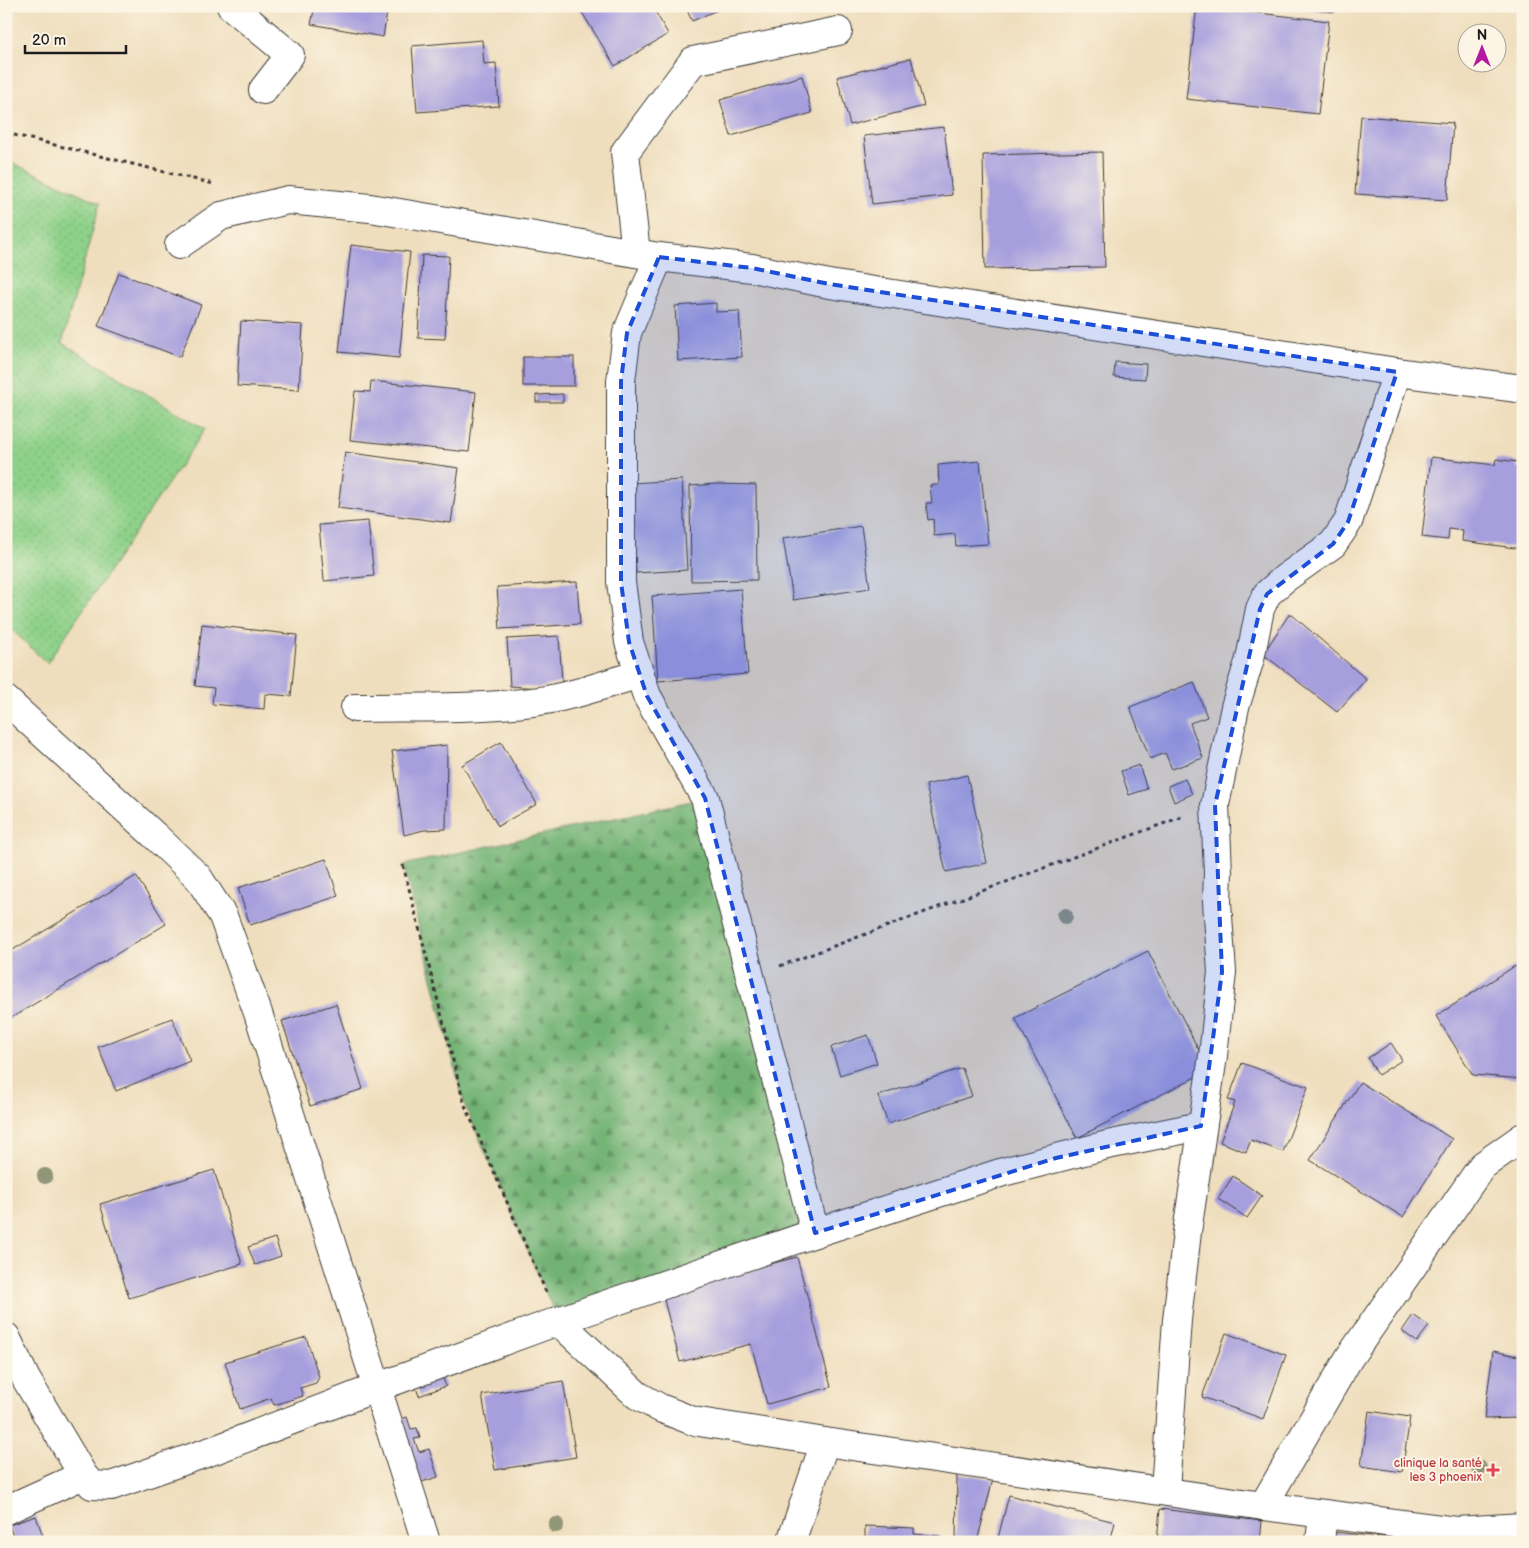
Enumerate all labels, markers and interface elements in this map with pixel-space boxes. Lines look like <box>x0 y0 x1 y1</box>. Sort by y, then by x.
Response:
scale bar <box>25 22 126 54</box>
north arrow <box>1456 22 1506 72</box>
text: N <box>1477 27 1487 44</box>
text: 20 m <box>32 31 66 50</box>
place label: clinique la santé les 3 phoenix <box>1394 1456 1482 1485</box>
marker: clinique la santé les 3 phoenix <box>1486 1463 1500 1477</box>

